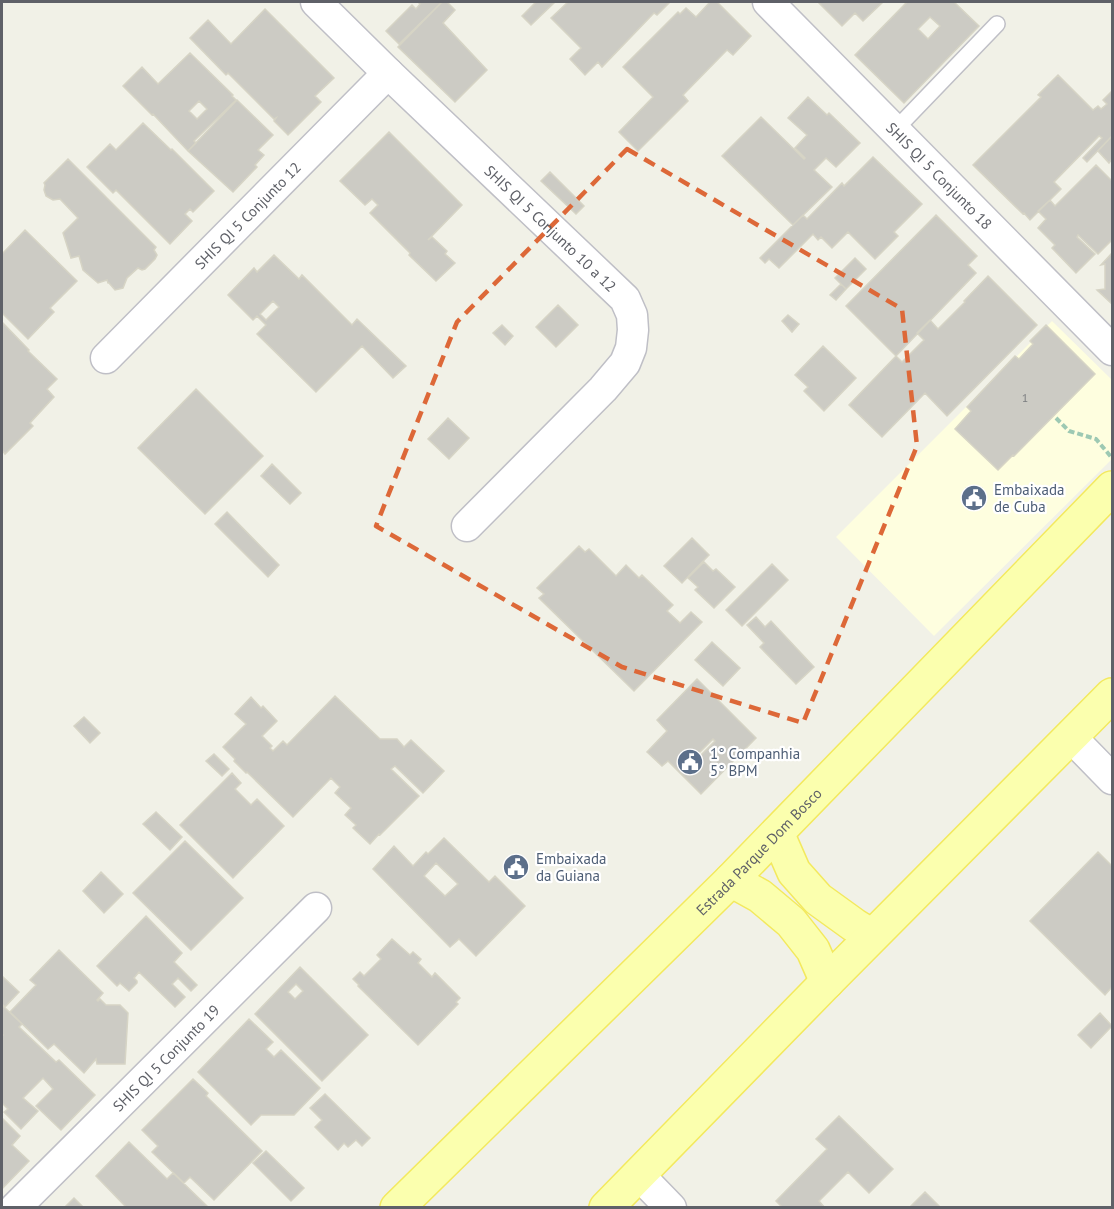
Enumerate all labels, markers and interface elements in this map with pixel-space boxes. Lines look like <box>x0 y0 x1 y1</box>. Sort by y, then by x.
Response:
street label: SHIS QI 5 Conjunto 18 <box>882 118 997 233</box>
street label: SHIS QI 5 Conjunto 12 <box>190 158 305 273</box>
street label: SHIS QI 5 Conjunto 10 a 12 <box>481 161 621 296</box>
house number: 1 <box>1022 390 1028 405</box>
place label: Embaixada de Cuba <box>994 480 1064 516</box>
public building icon: Embaixada de Cuba <box>959 483 989 513</box>
place label: 1° Companhia 5° BPM <box>710 744 800 780</box>
public building icon: 1° Companhia 5° BPM <box>675 747 705 777</box>
street label: Estrada Parque Dom Bosco <box>692 783 825 919</box>
place label: Embaixada da Guiana <box>536 849 606 885</box>
public building icon: Embaixada da Guiana <box>501 852 531 882</box>
street label: SHIS QI 5 Conjunto 19 <box>108 1000 223 1115</box>

